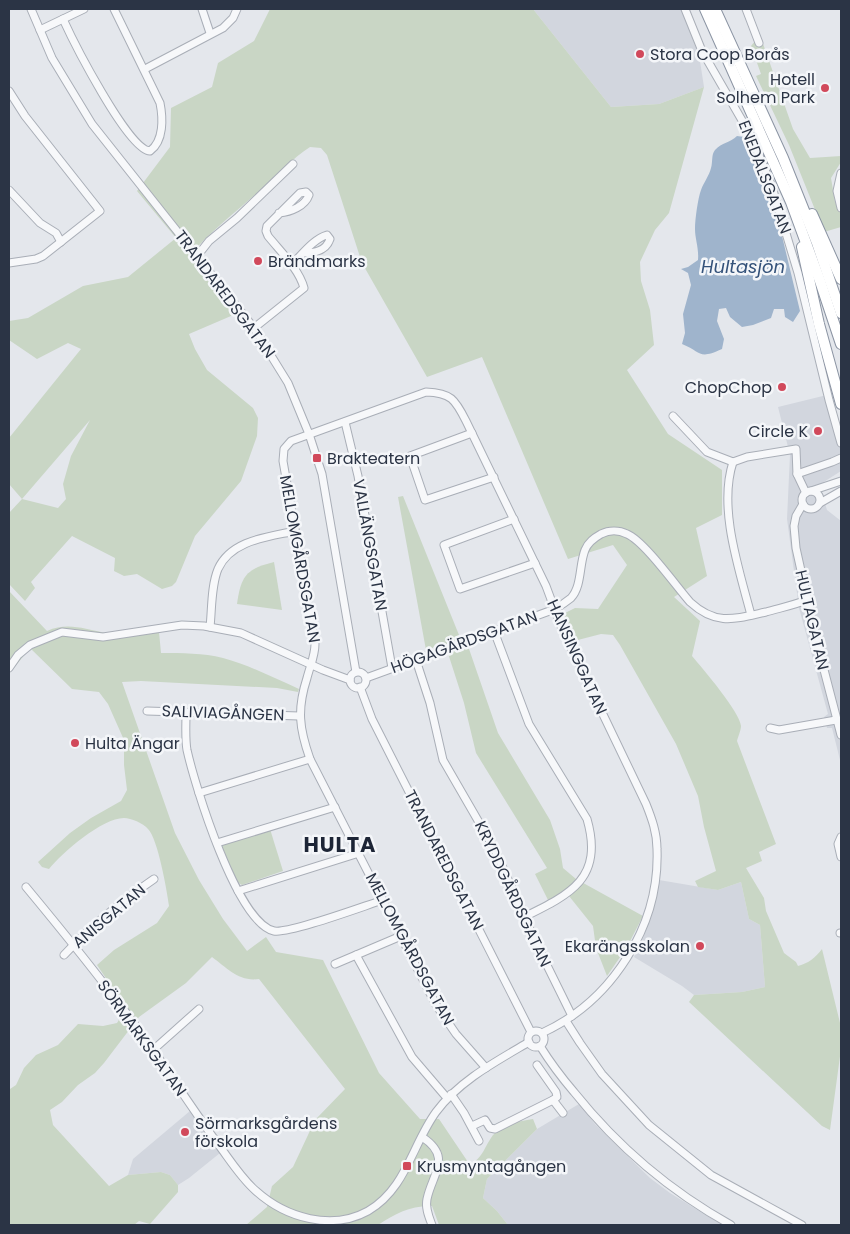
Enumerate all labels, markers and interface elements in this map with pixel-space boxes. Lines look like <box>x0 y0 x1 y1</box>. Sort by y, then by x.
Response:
place label: Stora Coop Borås <box>650 43 790 66</box>
marker: Stora Coop Borås <box>634 48 646 60</box>
place label: Hotell Solhem Park <box>716 68 816 109</box>
marker: Hotell Solhem Park <box>819 82 831 94</box>
street label: ENEDALSGATAN <box>733 117 797 237</box>
street label: TRANDAREDSGATAN <box>169 225 281 363</box>
place label: Brändmarks <box>268 250 366 273</box>
water label: Hultasjön <box>701 254 785 279</box>
marker: Brändmarks <box>252 255 264 267</box>
place label: ChopChop <box>685 376 772 399</box>
marker: ChopChop <box>776 381 788 393</box>
place label: Circle K <box>748 420 808 443</box>
marker: Circle K <box>812 425 824 437</box>
place label: Brakteatern <box>327 447 420 470</box>
marker: Brakteatern <box>311 452 323 464</box>
street label: MELLOMGÅRDSGATAN <box>274 473 326 645</box>
street label: VALLÄNGSGATAN <box>347 477 393 613</box>
street label: HULTAGATAN <box>789 568 835 672</box>
street label: HANSINGGATAN <box>541 596 613 718</box>
street label: HÖGAGÄRDSGATAN <box>387 605 541 679</box>
street label: SALIVIAGÅNGEN <box>161 699 285 727</box>
place label: Hulta Ängar <box>85 732 180 755</box>
marker: Hulta Ängar <box>69 737 81 749</box>
street label: TRANDAREDSGATAN <box>399 786 489 934</box>
street label: KRYDDGÅRDSGATAN <box>469 817 557 971</box>
district label: HULTA <box>303 830 377 859</box>
street label: MELLOMGÅRDSGATAN <box>360 869 460 1029</box>
street label: ANISGATAN <box>67 878 151 954</box>
place label: Ekarängsskolan <box>565 935 690 958</box>
marker: Ekarängsskolan <box>694 940 706 952</box>
street label: SÖRMARKSGATAN <box>92 975 192 1101</box>
place label: Sörmarksgårdens förskola <box>195 1112 337 1153</box>
marker: Sörmarksgårdens förskola <box>179 1126 191 1138</box>
place label: Krusmyntagången <box>417 1155 566 1178</box>
marker: Krusmyntagången <box>401 1160 413 1172</box>

